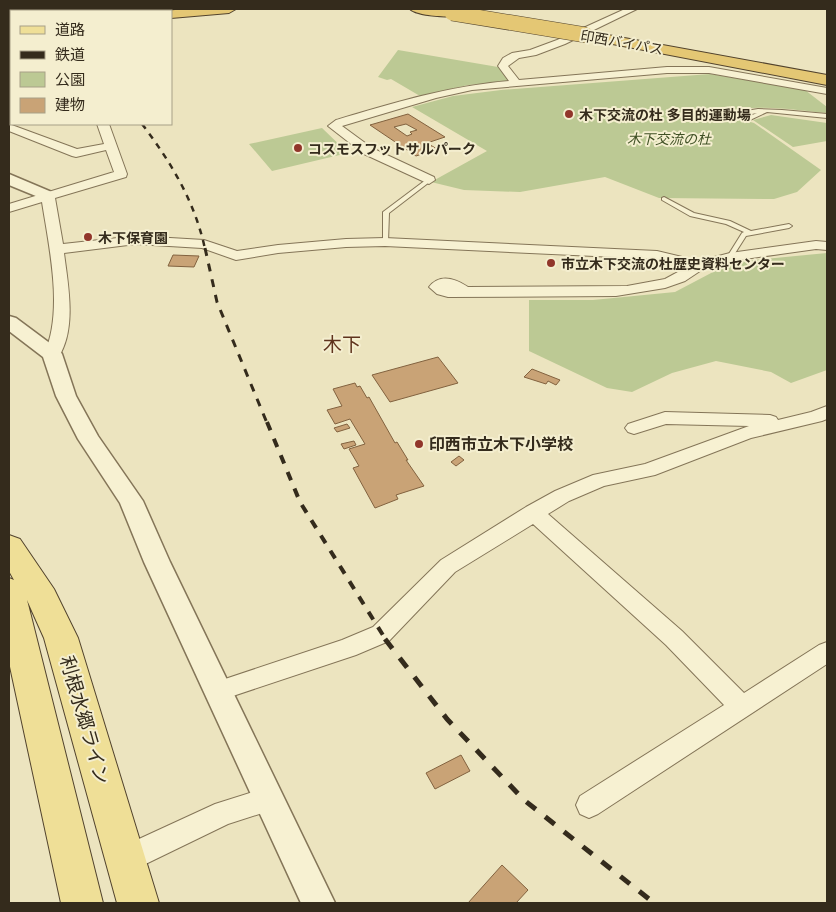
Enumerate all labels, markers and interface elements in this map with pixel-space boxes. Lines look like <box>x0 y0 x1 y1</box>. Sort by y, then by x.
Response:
legend <box>10 10 172 125</box>
text: 道路 <box>55 19 85 39</box>
street label: 印西バイパス <box>579 25 665 59</box>
text: 鉄道 <box>55 44 85 64</box>
text: 公園 <box>55 69 85 89</box>
text: 建物 <box>55 94 85 114</box>
place label: 木下交流の杜 多目的運動場 <box>579 105 751 124</box>
marker: 木下交流の杜 多目的運動場 <box>563 108 575 120</box>
park label: 木下交流の杜 <box>627 129 712 148</box>
place label: コスモスフットサルパーク <box>308 139 476 158</box>
marker: コスモスフットサルパーク <box>292 142 304 154</box>
place label: 木下保育園 <box>98 228 168 247</box>
marker: 木下保育園 <box>82 231 94 243</box>
place label: 市立木下交流の杜歴史資料センター <box>561 254 785 273</box>
marker: 市立木下交流の杜歴史資料センター <box>545 257 557 269</box>
district label: 木下 <box>323 331 361 357</box>
place label: 印西市立木下小学校 <box>429 433 573 455</box>
marker: 印西市立木下小学校 <box>413 438 425 450</box>
street label: 利根水郷ライン <box>54 652 116 788</box>

